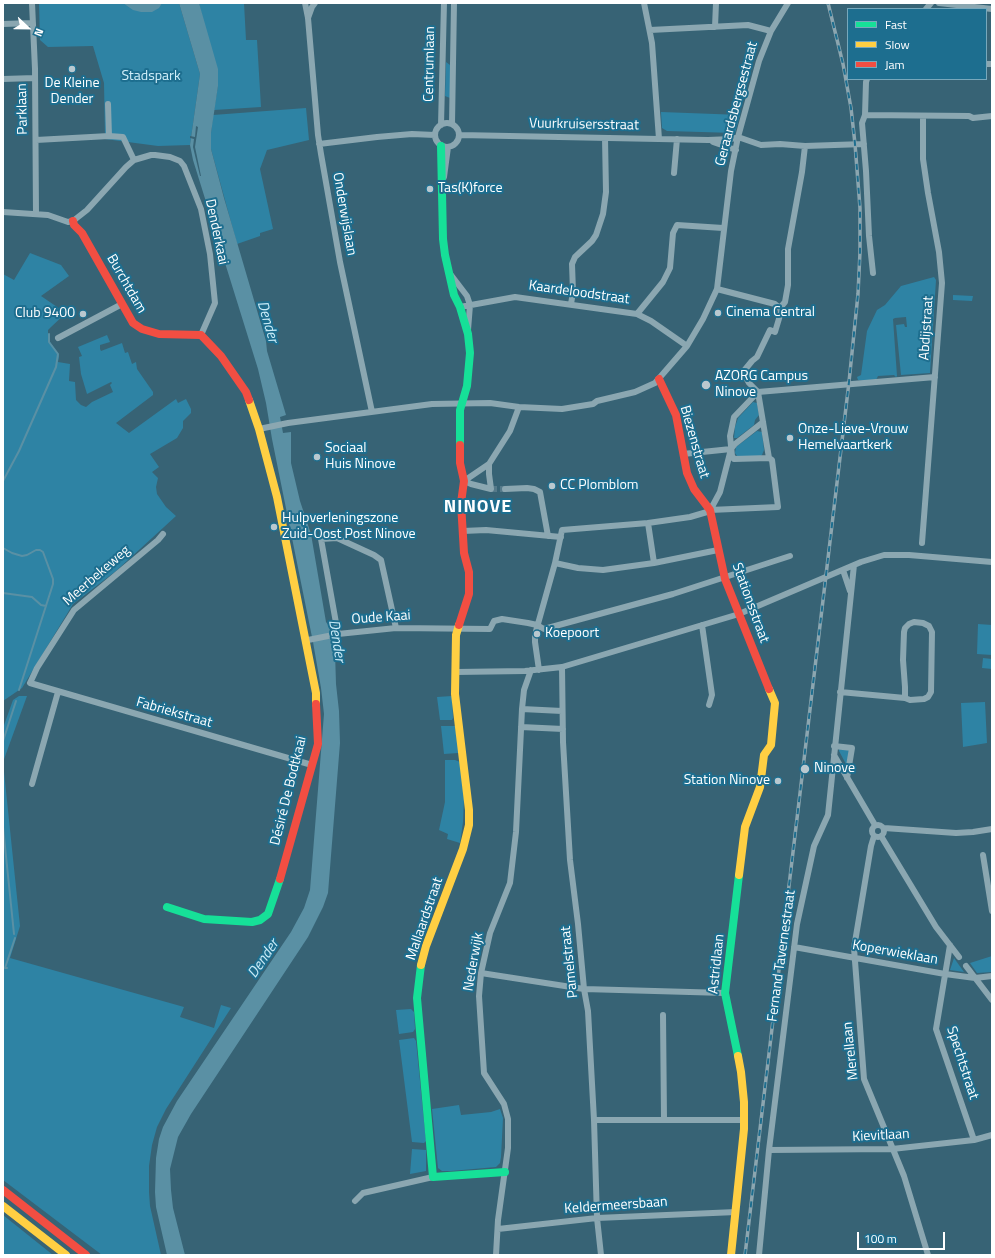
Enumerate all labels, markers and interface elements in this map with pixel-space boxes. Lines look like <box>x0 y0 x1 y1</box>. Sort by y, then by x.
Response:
north arrow <box>8 8 48 48</box>
legend <box>847 8 987 80</box>
text: Fast <box>885 15 907 34</box>
text: N <box>30 26 48 39</box>
street label: Centrumlaan <box>421 26 439 102</box>
text: Slow <box>885 35 910 54</box>
street label: Geraardsbergsestraat <box>712 40 762 168</box>
text: Jam <box>885 55 905 74</box>
marker: De Kleine Dender <box>67 64 77 74</box>
park label: Stadspark <box>121 69 181 85</box>
place label: De Kleine Dender <box>44 76 100 108</box>
street label: Parklaan <box>14 83 32 135</box>
street label: Vuurkruisersstraat <box>529 116 639 134</box>
street label: Onderwijslaan <box>328 171 360 257</box>
place label: Tas(K)force <box>438 181 503 197</box>
marker: Tas(K)force <box>425 184 435 194</box>
street label: Denderkaai <box>201 198 231 266</box>
street label: Burchtdam <box>102 251 150 317</box>
street label: Kaardeloodstraat <box>527 278 631 308</box>
street label: Abdijstraat <box>916 295 938 361</box>
water label: Dender <box>252 299 282 345</box>
place label: Cinema Central <box>726 305 815 321</box>
place label: Club 9400 <box>15 306 75 322</box>
marker: Cinema Central <box>713 308 723 318</box>
marker: Club 9400 <box>78 309 88 319</box>
place label: AZORG Campus Ninove <box>715 369 808 402</box>
marker: AZORG Campus Ninove <box>700 379 712 391</box>
street label: Biezenstraat <box>676 404 712 480</box>
place label: Onze-Lieve-Vrouw Hemelvaartkerk <box>798 422 908 454</box>
marker: Onze-Lieve-Vrouw Hemelvaartkerk <box>785 433 795 443</box>
place label: Sociaal Huis Ninove <box>325 441 396 474</box>
marker: Sociaal Huis Ninove <box>312 452 322 462</box>
place label: CC Plomblom <box>560 478 639 494</box>
marker: CC Plomblom <box>547 481 557 491</box>
district label: NINOVE <box>444 497 512 519</box>
place label: Hulpverleningszone Zuid-Oost Post Ninove <box>282 511 416 544</box>
marker: Hulpverleningszone Zuid-Oost Post Ninove <box>269 522 279 532</box>
street label: Meerbekeweg <box>60 542 134 610</box>
street label: Stationsstraat <box>728 561 772 645</box>
street label: Oude Kaai <box>351 608 411 628</box>
water label: Dender <box>324 619 348 663</box>
place label: Koepoort <box>545 626 599 642</box>
marker: Koepoort <box>532 629 542 639</box>
street label: Fabriekstraat <box>134 694 214 732</box>
street label: Désiré De Bodtkaai <box>267 735 311 847</box>
place label: Ninove <box>814 761 855 777</box>
marker: Ninove <box>799 763 811 775</box>
place label: Station Ninove <box>684 773 770 789</box>
marker: Station Ninove <box>773 776 783 786</box>
street label: Mallaardstraat <box>403 875 447 963</box>
street label: Fernand Tavernestraat <box>764 889 800 1023</box>
street label: Pamelstraat <box>558 925 582 999</box>
street label: Nederwijk <box>461 931 487 993</box>
street label: Astridlaan <box>706 933 728 995</box>
water label: Dender <box>245 936 283 982</box>
street label: Koperwieklaan <box>851 937 939 969</box>
street label: Merellaan <box>840 1021 862 1081</box>
street label: Spechtstraat <box>942 1024 982 1102</box>
street label: Kievitlaan <box>852 1126 910 1146</box>
street label: Keldermeersbaan <box>564 1194 668 1218</box>
scale bar <box>859 1224 947 1250</box>
text: 100 m <box>864 1229 897 1248</box>

